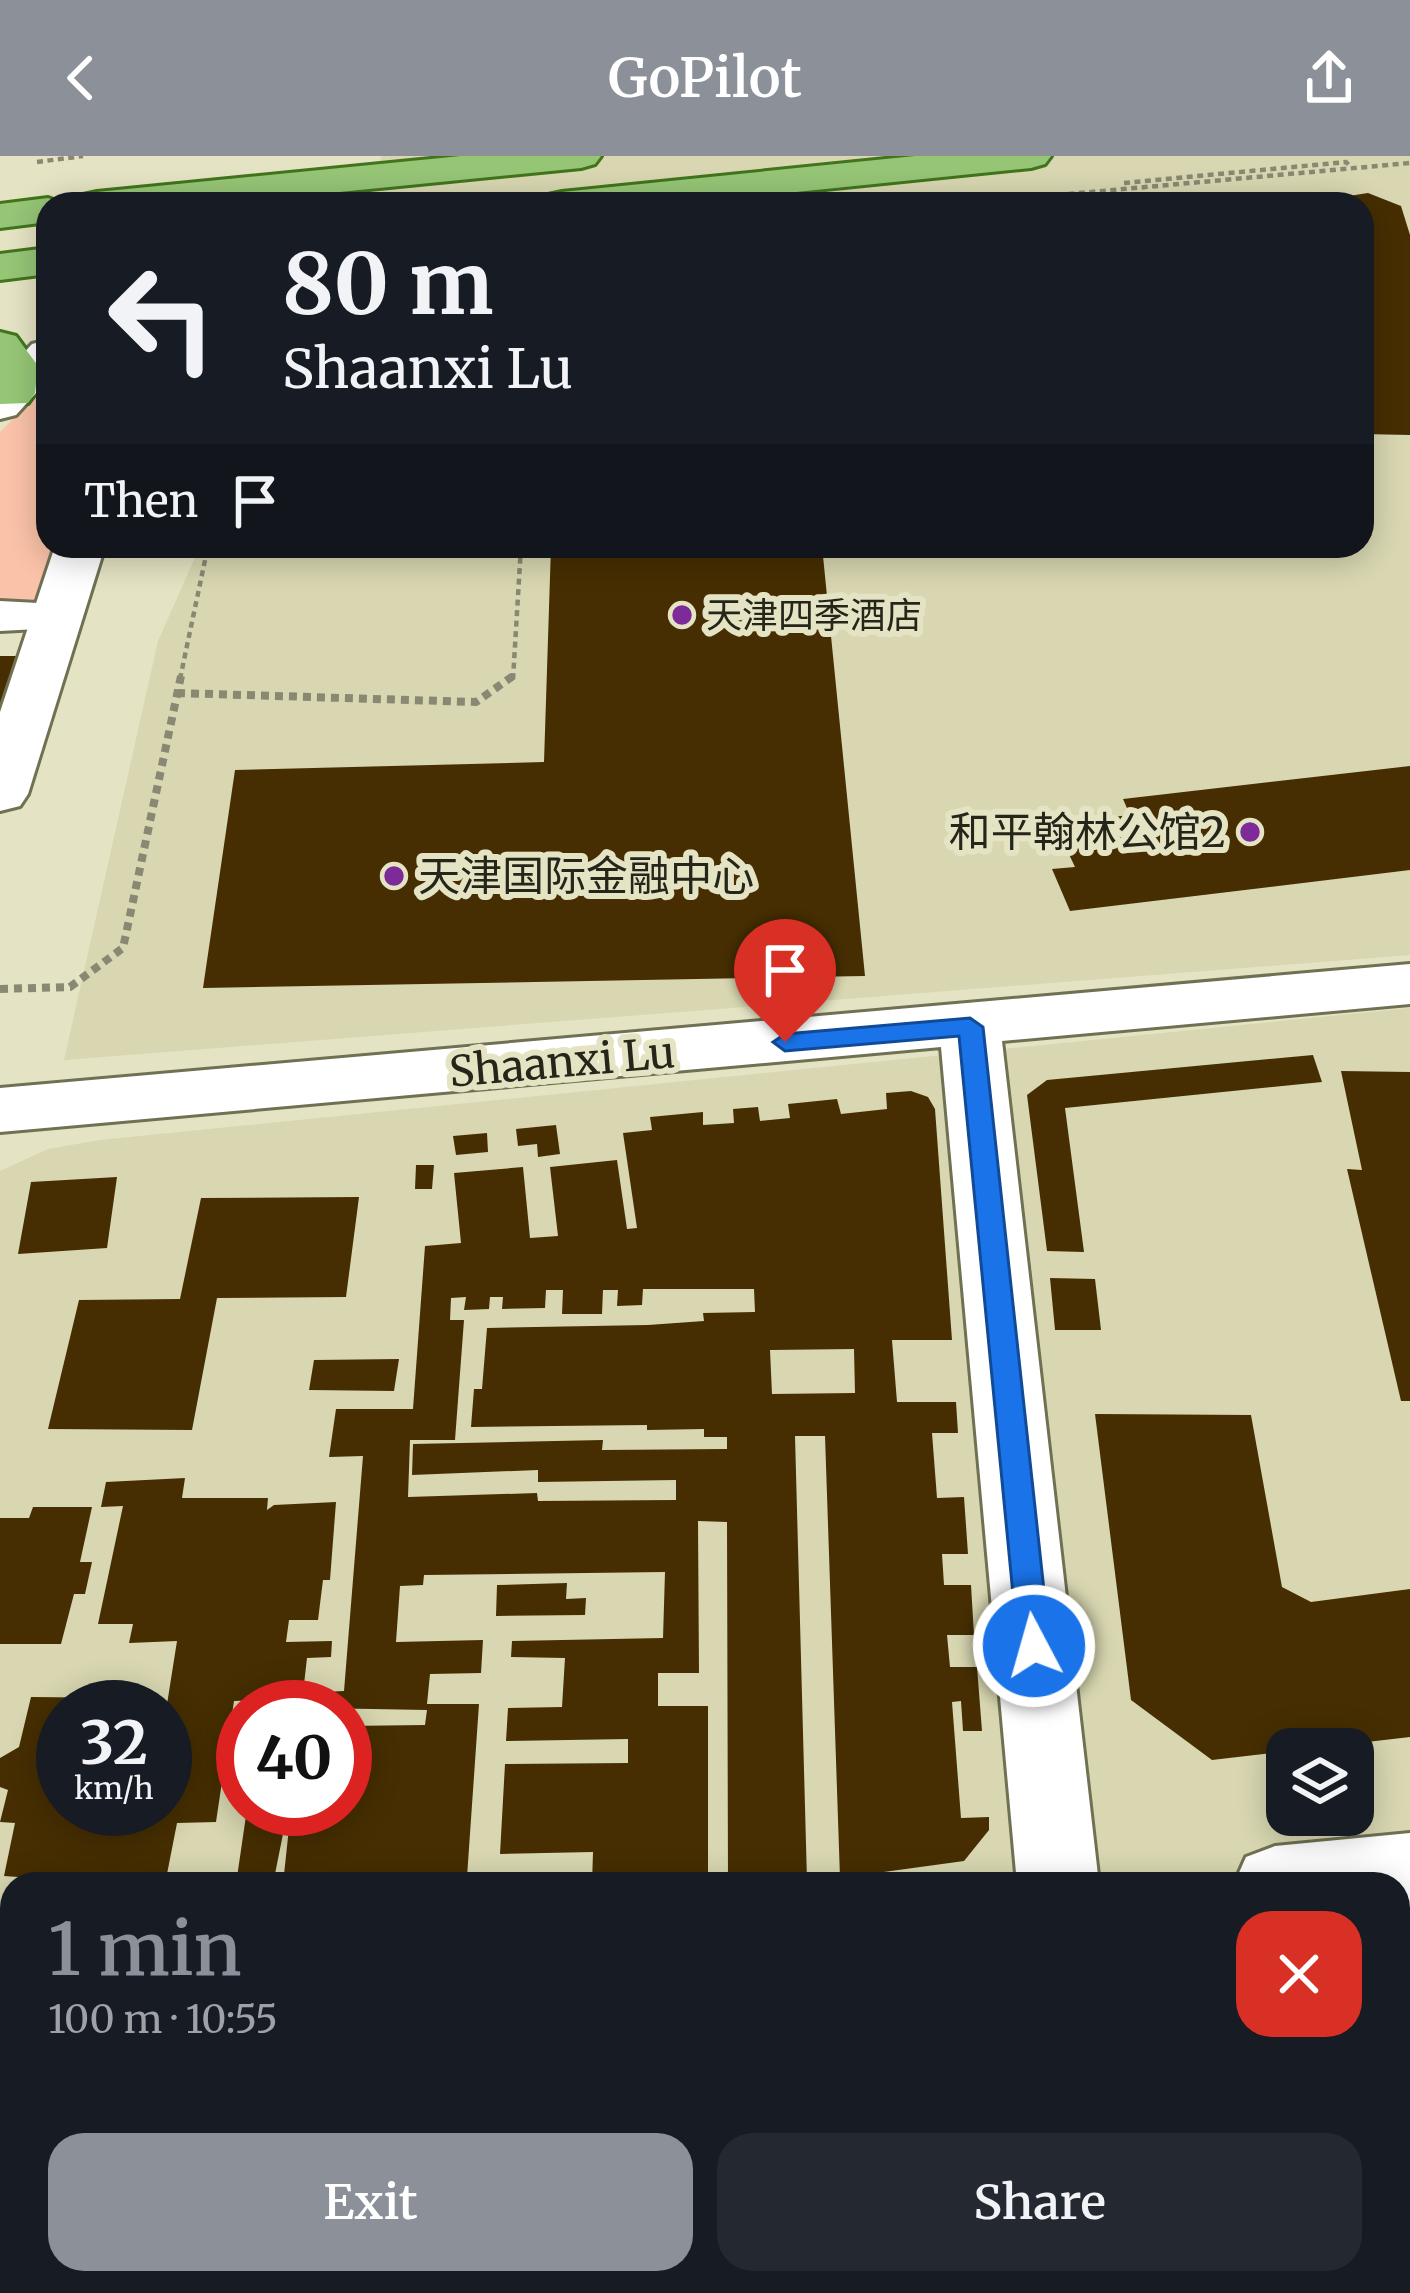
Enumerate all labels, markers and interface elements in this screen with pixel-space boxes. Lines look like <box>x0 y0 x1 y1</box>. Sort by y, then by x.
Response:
text: GoPilot <box>608 44 802 112</box>
icon: back <box>48 45 114 111</box>
icon: share <box>1296 45 1362 111</box>
text: 80 m <box>282 231 494 337</box>
icon: left <box>84 240 240 396</box>
text: Shaanxi Lu <box>282 335 573 403</box>
icon: arrive <box>222 468 288 534</box>
text: Then <box>84 473 198 529</box>
place label: 天津四季酒店 <box>706 593 922 638</box>
marker: 天津四季酒店 <box>669 602 695 628</box>
place label: 和平翰林公馆2 <box>949 806 1226 858</box>
marker: 和平翰林公馆2 <box>1237 819 1263 845</box>
place label: 天津国际金融中心 <box>418 850 754 902</box>
marker: 天津国际金融中心 <box>381 863 407 889</box>
pin <box>734 919 836 1042</box>
icon: arrive <box>752 937 818 1003</box>
street label: Shaanxi Lu <box>447 1026 677 1098</box>
position arrow <box>971 1583 1097 1709</box>
speed limit sign: 40 <box>216 1680 372 1836</box>
text: 32 <box>80 1705 148 1780</box>
map controls <box>1266 1728 1374 1836</box>
button: layers <box>1266 1728 1374 1836</box>
text: km/h <box>74 1769 154 1807</box>
text: 1 min <box>48 1904 242 1995</box>
button: close <box>1236 1911 1362 2037</box>
text: 100 m · 10:55 <box>48 1995 278 2044</box>
button: Exit <box>48 2133 693 2271</box>
button: Share <box>717 2133 1362 2271</box>

